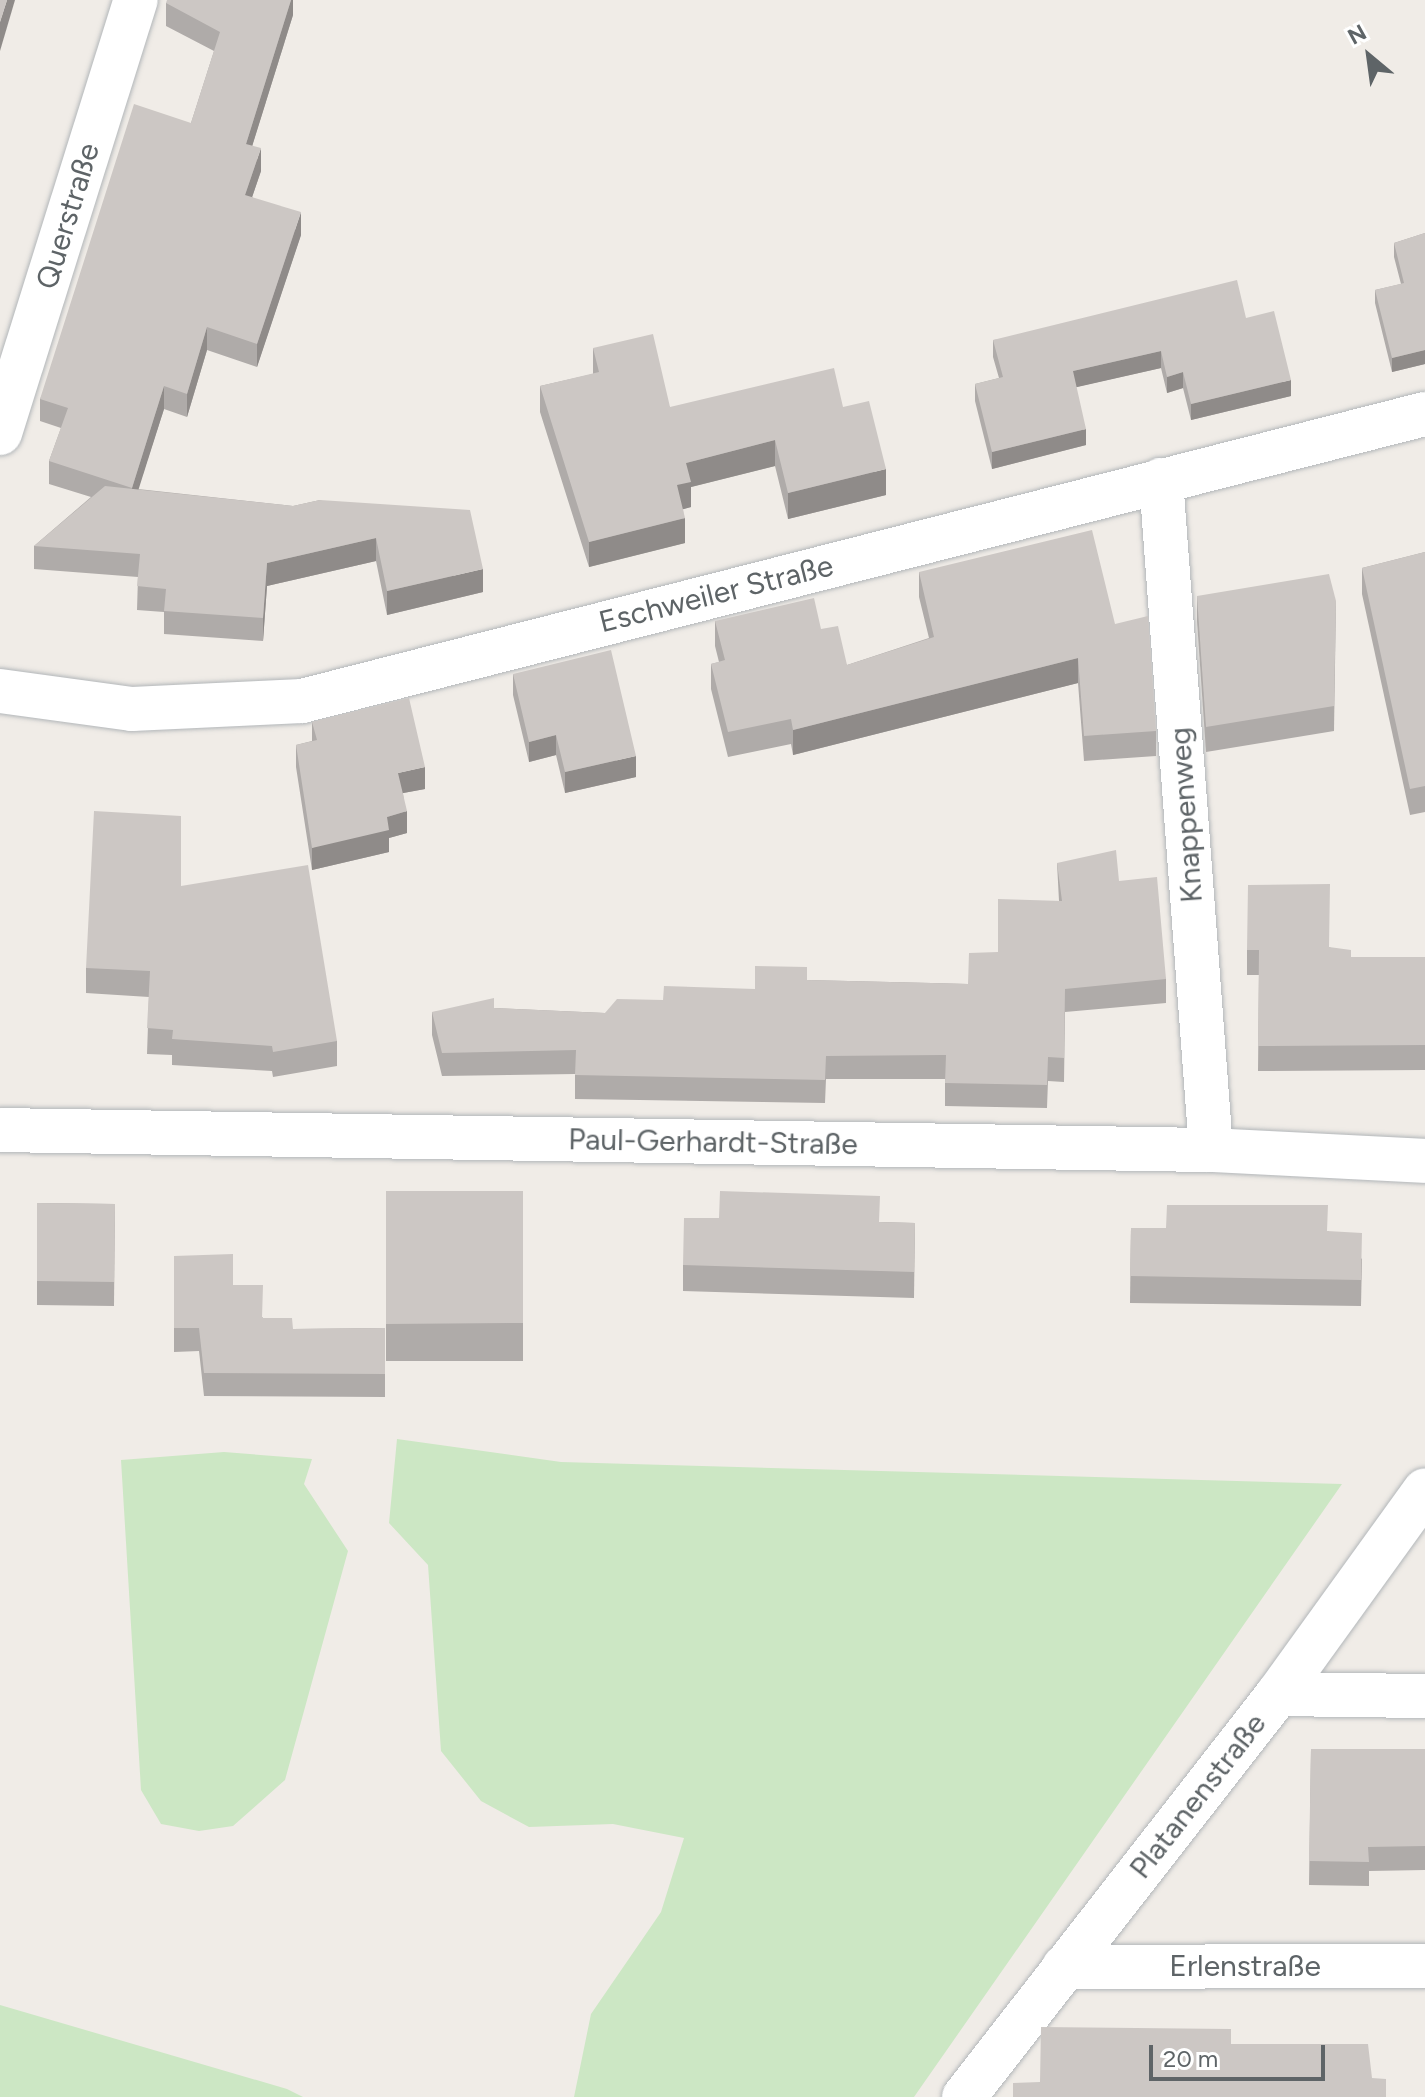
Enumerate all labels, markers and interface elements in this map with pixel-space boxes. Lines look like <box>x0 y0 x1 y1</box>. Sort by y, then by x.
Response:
north arrow <box>1329 16 1409 96</box>
text: N <box>1343 19 1371 51</box>
street label: Querstraße <box>29 139 107 293</box>
street label: Eschweiler Straße <box>595 548 837 640</box>
street label: Knappenweg <box>1162 726 1210 904</box>
street label: Paul-Gerhardt-Straße <box>568 1121 858 1163</box>
street label: Platanenstraße <box>1122 1706 1274 1886</box>
street label: Erlenstraße <box>1169 1948 1321 1984</box>
scale bar <box>1153 2029 1329 2079</box>
text: 20 m <box>1163 2044 1218 2073</box>

